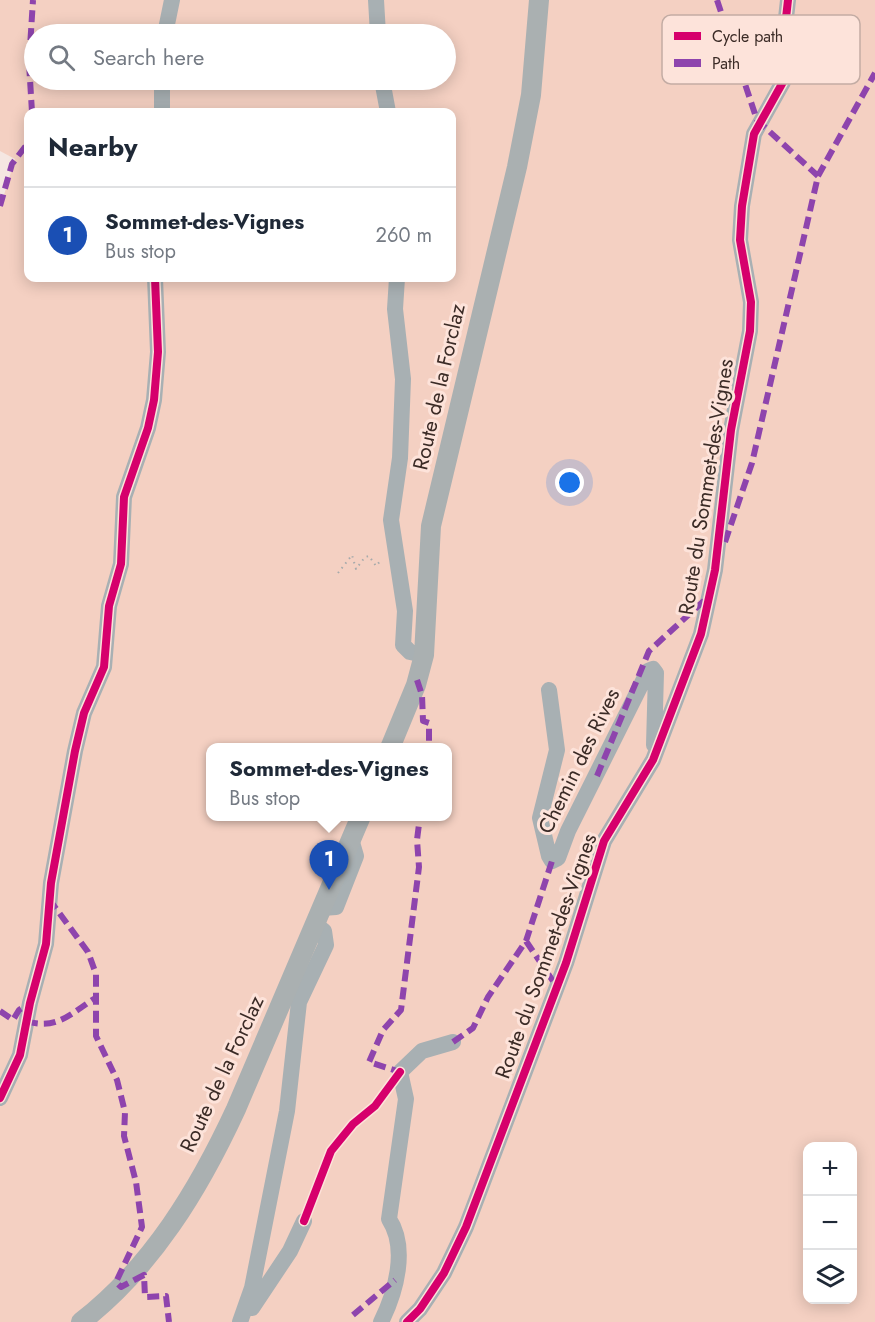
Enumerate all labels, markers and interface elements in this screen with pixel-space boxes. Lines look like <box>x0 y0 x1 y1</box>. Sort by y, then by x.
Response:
legend <box>662 15 860 84</box>
search box <box>24 24 456 90</box>
text: Cycle path <box>712 25 783 48</box>
icon: search <box>45 41 78 74</box>
text: Search here <box>93 41 204 73</box>
text: Path <box>712 52 740 75</box>
text: Nearby <box>48 128 137 166</box>
text: Sommet-des-Vignes <box>105 205 304 237</box>
text: 1 <box>62 221 73 250</box>
text: 260 m <box>376 221 432 250</box>
text: Bus stop <box>105 237 176 266</box>
street label: Route de la Forclaz <box>405 301 473 473</box>
street label: Route du Sommet-des-Vignes <box>671 357 741 617</box>
your location <box>555 468 584 497</box>
street label: Chemin des Rives <box>531 683 627 839</box>
popup <box>206 743 452 821</box>
text: Sommet-des-Vignes <box>229 752 429 784</box>
text: Bus stop <box>229 784 300 813</box>
street label: Route du Sommet-des-Vignes <box>488 829 604 1083</box>
pin: 1 <box>310 840 348 890</box>
street label: Route de la Forclaz <box>173 991 272 1157</box>
map controls <box>803 1142 857 1304</box>
button: + <box>803 1142 857 1196</box>
button: − <box>803 1196 857 1250</box>
button: layers <box>803 1250 857 1304</box>

